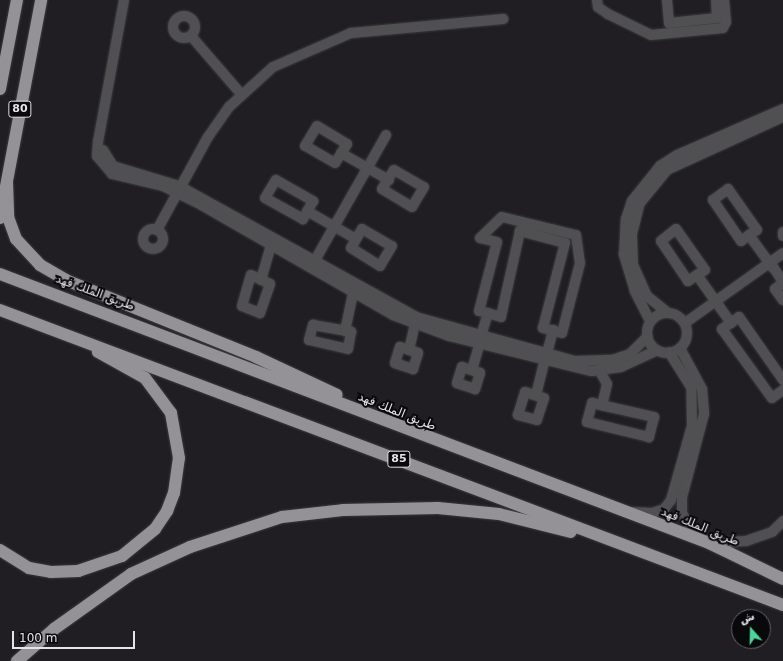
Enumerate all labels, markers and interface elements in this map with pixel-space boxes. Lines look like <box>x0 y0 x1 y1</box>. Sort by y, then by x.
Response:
road number: 80 <box>8 100 32 118</box>
street label: طريق الملك فهد <box>54 272 136 314</box>
street label: طريق الملك فهد <box>356 390 438 434</box>
road number: 85 <box>387 450 411 468</box>
street label: طريق الملك فهد <box>659 505 741 549</box>
north arrow <box>731 609 771 649</box>
text: ش <box>738 609 756 627</box>
scale bar <box>14 623 137 649</box>
text: 100 m <box>19 631 57 645</box>

